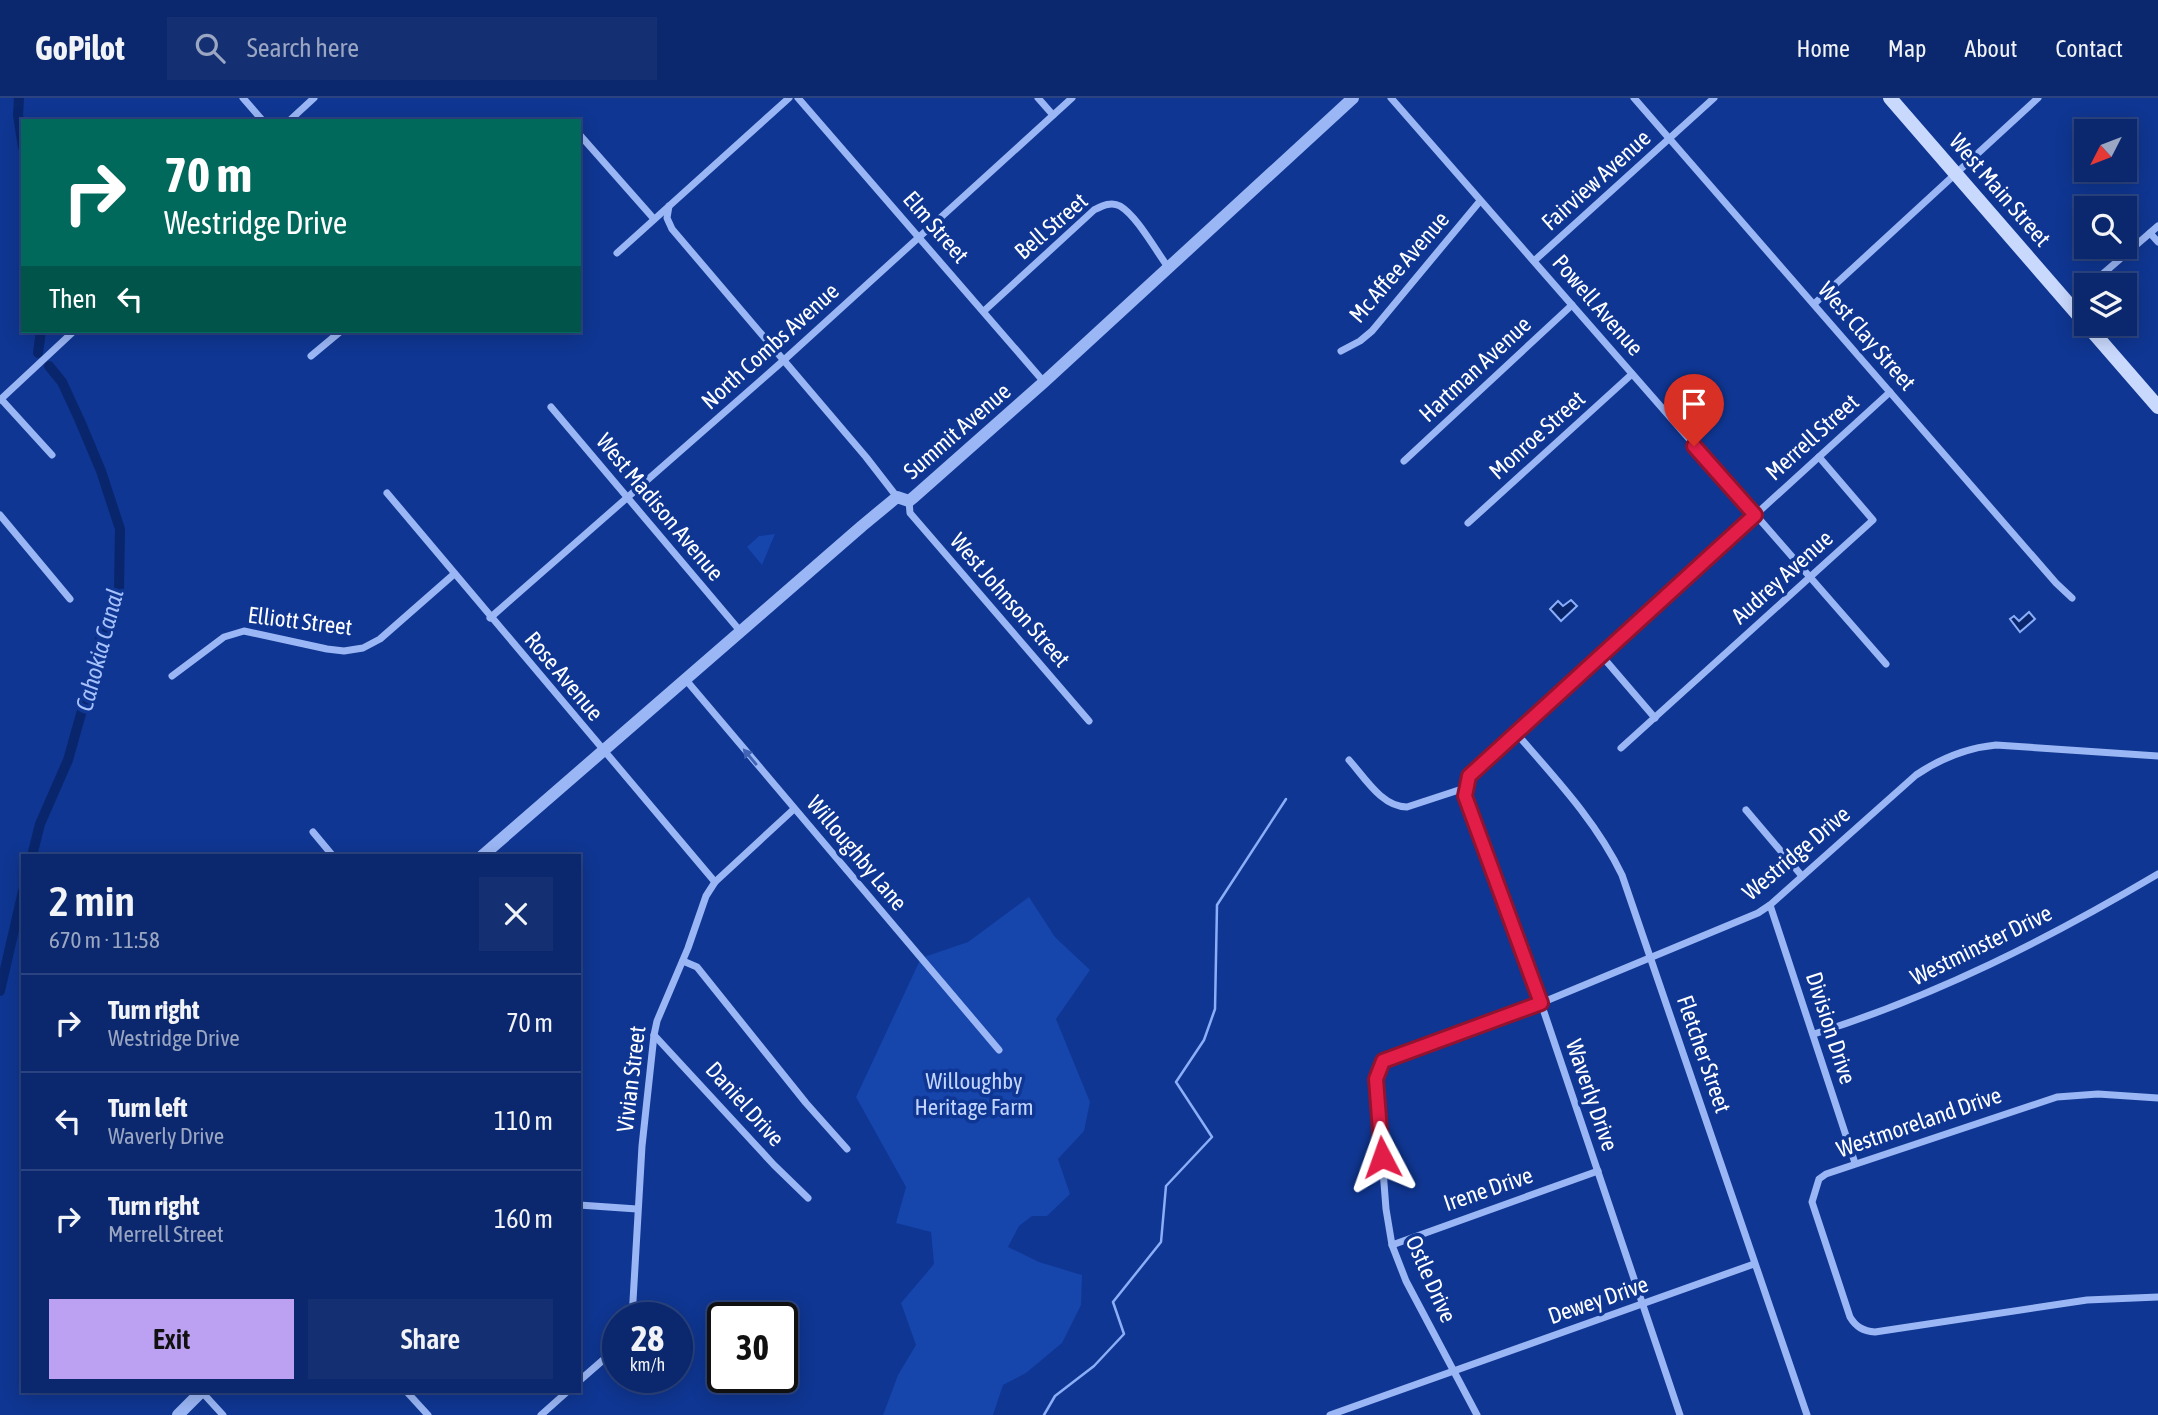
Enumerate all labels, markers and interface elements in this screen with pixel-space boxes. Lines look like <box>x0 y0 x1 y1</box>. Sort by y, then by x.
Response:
search box <box>167 17 657 80</box>
text: GoPilot <box>35 29 125 67</box>
icon: search <box>191 29 229 67</box>
text: Search here <box>247 33 359 63</box>
text: Home <box>1796 35 1850 62</box>
text: Map <box>1888 35 1926 62</box>
text: About <box>1964 35 2017 62</box>
text: Contact <box>2055 35 2123 62</box>
north arrow <box>2074 119 2137 182</box>
map controls <box>2074 119 2137 336</box>
street label: Fairview Avenue <box>1536 124 1656 236</box>
street label: West Main Street <box>1944 128 2056 252</box>
text: 70 m <box>164 146 252 202</box>
icon: right <box>49 147 140 238</box>
street label: Elm Street <box>898 186 974 268</box>
street label: Bell Street <box>1010 188 1092 264</box>
button: search <box>2074 196 2137 259</box>
text: Westridge Drive <box>164 204 347 241</box>
street label: Mc Affee Avenue <box>1344 206 1454 328</box>
street label: Powell Avenue <box>1547 249 1649 361</box>
button: layers <box>2074 273 2137 336</box>
street label: West Clay Street <box>1813 277 1921 395</box>
street label: North Combs Avenue <box>696 278 844 414</box>
icon: left <box>111 280 149 318</box>
text: Then <box>49 284 97 314</box>
street label: Hartman Avenue <box>1414 311 1536 427</box>
pin <box>1664 374 1724 446</box>
street label: Summit Avenue <box>898 378 1016 484</box>
icon: arrive <box>1675 385 1713 423</box>
street label: Monroe Street <box>1484 386 1590 484</box>
street label: Merrell Street <box>1760 389 1864 485</box>
street label: West Madison Avenue <box>591 428 729 586</box>
street label: Audrey Avenue <box>1726 525 1838 629</box>
street label: West Johnson Street <box>945 528 1075 672</box>
water label: Cahokia Canal <box>70 586 129 714</box>
street label: Elliott Street <box>246 602 354 640</box>
street label: Rose Avenue <box>519 626 609 726</box>
one-way arrow <box>743 748 758 765</box>
street label: Willoughby Lane <box>802 790 912 916</box>
street label: Westridge Drive <box>1737 801 1855 905</box>
text: 2 min <box>49 877 135 925</box>
button: close <box>479 877 553 951</box>
street label: Westminster Drive <box>1906 900 2056 990</box>
text: 670 m · 11:58 <box>49 927 160 953</box>
street label: Division Drive <box>1801 969 1861 1087</box>
street label: Fletcher Street <box>1672 992 1736 1116</box>
text: Turn right <box>108 995 199 1025</box>
icon: right <box>49 1004 87 1042</box>
text: 70 m <box>506 1008 553 1038</box>
street label: Vivian Street <box>612 1024 650 1134</box>
text: Westridge Drive <box>108 1025 240 1051</box>
street label: Waverly Drive <box>1561 1036 1623 1154</box>
street label: Daniel Drive <box>700 1057 790 1151</box>
park label: Willoughby Heritage Farm <box>914 1068 1034 1120</box>
street label: Westmoreland Drive <box>1833 1082 2005 1162</box>
text: Turn left <box>108 1093 188 1123</box>
icon: left <box>49 1102 87 1140</box>
text: 110 m <box>494 1106 553 1136</box>
position arrow <box>1345 1120 1419 1194</box>
text: Waverly Drive <box>108 1123 224 1149</box>
street label: Irene Drive <box>1440 1162 1536 1216</box>
text: Turn right <box>108 1191 199 1221</box>
icon: right <box>49 1200 87 1238</box>
text: 160 m <box>494 1204 553 1234</box>
text: Merrell Street <box>108 1221 224 1247</box>
street label: Ostle Drive <box>1400 1232 1462 1326</box>
street label: Dewey Drive <box>1545 1271 1651 1329</box>
button: Exit <box>49 1299 294 1379</box>
button: Share <box>308 1299 553 1379</box>
speed limit sign: 30 <box>707 1302 798 1393</box>
text: 28 <box>631 1318 664 1358</box>
text: km/h <box>630 1354 665 1375</box>

